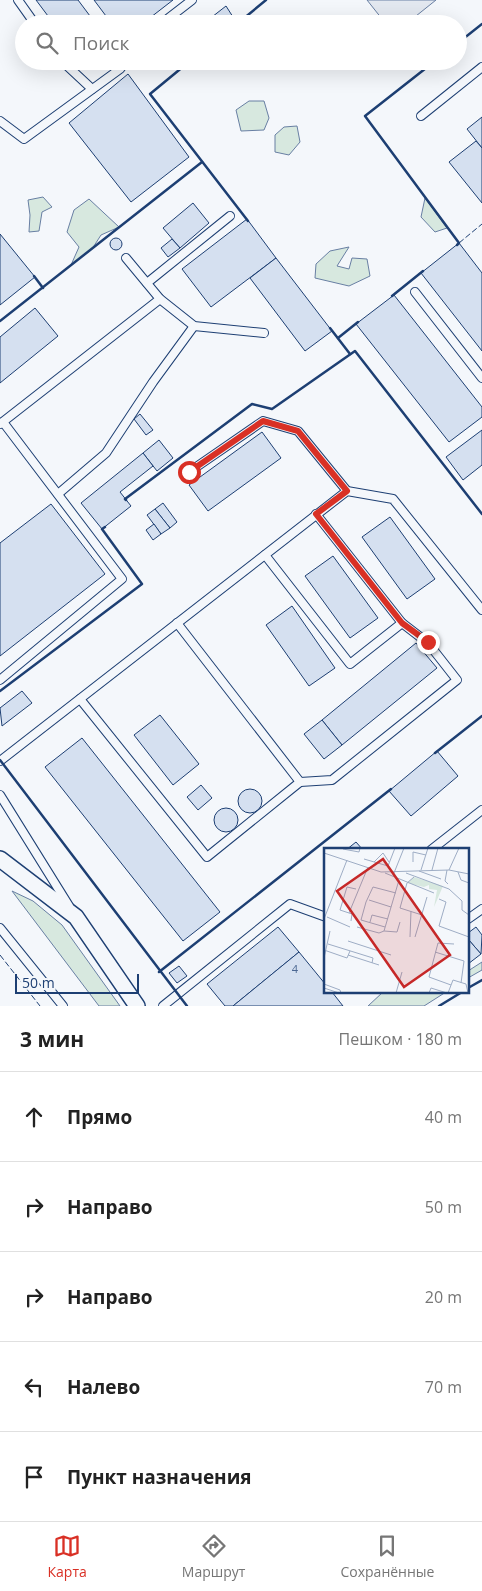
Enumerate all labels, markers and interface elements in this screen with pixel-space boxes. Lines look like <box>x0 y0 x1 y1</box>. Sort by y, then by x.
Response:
search box <box>15 15 467 70</box>
icon: search <box>33 29 61 57</box>
text: Поиск <box>73 30 129 56</box>
route start <box>178 461 201 484</box>
route end <box>417 631 440 654</box>
inset map <box>324 848 470 994</box>
house number: 4 <box>292 961 299 976</box>
scale bar <box>15 971 139 994</box>
text: 50 m <box>22 973 55 992</box>
text: 3 мин <box>20 1025 84 1053</box>
text: Пешком · 180 m <box>339 1028 462 1050</box>
icon: ahead <box>20 1103 48 1131</box>
text: Прямо <box>67 1104 132 1130</box>
text: 40 m <box>425 1106 462 1128</box>
icon: right <box>20 1193 48 1221</box>
text: Направо <box>67 1194 153 1220</box>
text: 50 m <box>425 1196 462 1218</box>
icon: right <box>20 1283 48 1311</box>
text: Направо <box>67 1284 153 1310</box>
text: 20 m <box>425 1286 462 1308</box>
icon: left <box>20 1373 48 1401</box>
text: Налево <box>67 1374 140 1400</box>
text: 70 m <box>425 1376 462 1398</box>
icon: arrive <box>20 1463 48 1491</box>
text: Пункт назначения <box>67 1464 252 1490</box>
tab: Карта <box>48 1532 87 1581</box>
tab: Маршрут <box>182 1532 245 1581</box>
tab: Сохранённые <box>340 1532 434 1581</box>

